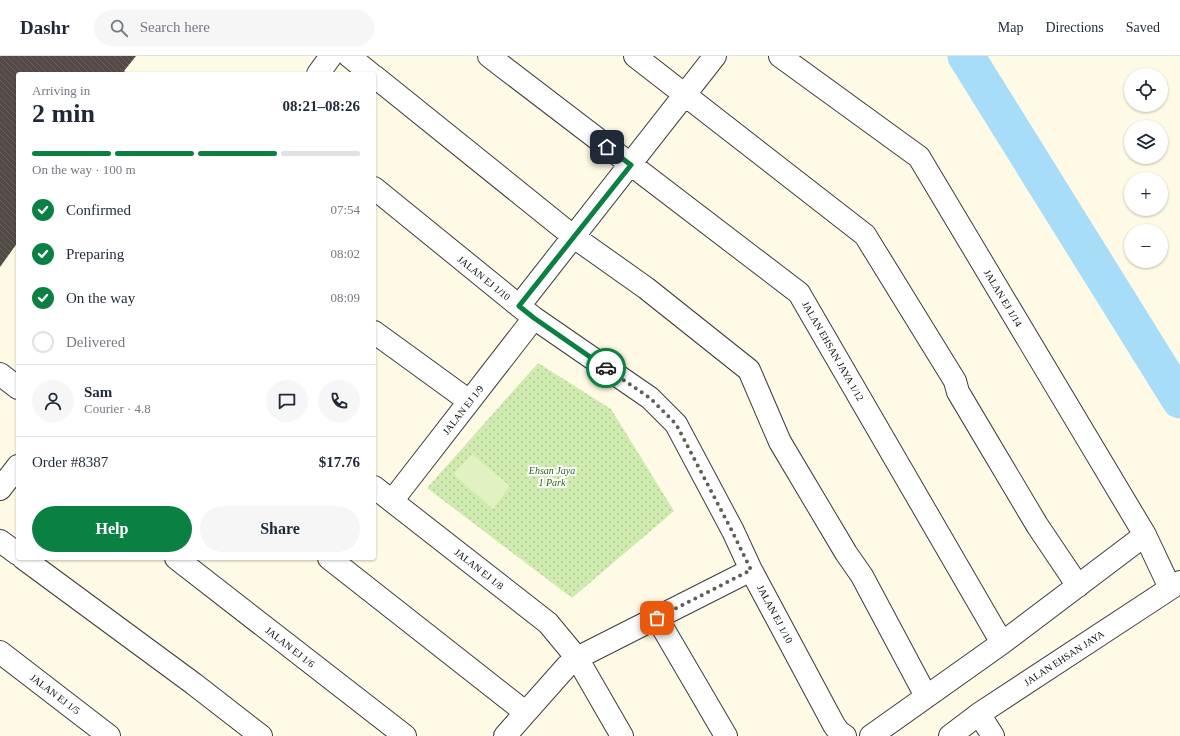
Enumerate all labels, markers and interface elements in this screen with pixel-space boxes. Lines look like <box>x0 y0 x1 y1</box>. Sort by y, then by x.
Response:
search box <box>94 10 374 46</box>
text: Dashr <box>20 17 70 38</box>
icon: search <box>108 17 130 39</box>
text: Search here <box>140 19 210 35</box>
text: Map <box>998 20 1023 35</box>
text: Directions <box>1045 20 1104 35</box>
text: Saved <box>1126 20 1160 35</box>
map controls <box>1124 68 1168 268</box>
button: locate <box>1124 68 1168 112</box>
text: Arriving in <box>32 83 90 98</box>
text: 08:21–08:26 <box>283 98 360 114</box>
text: 2 min <box>32 99 95 128</box>
button: layers <box>1124 120 1168 164</box>
pin <box>590 130 624 164</box>
icon: home <box>596 136 618 158</box>
text: On the way · 100 m <box>32 162 136 177</box>
button: + <box>1124 172 1168 216</box>
icon: check <box>32 199 54 221</box>
text: Confirmed <box>66 202 131 218</box>
text: 07:54 <box>330 202 360 217</box>
button: − <box>1124 224 1168 268</box>
icon: check <box>32 243 54 265</box>
text: Preparing <box>66 246 124 262</box>
text: 08:02 <box>330 246 360 261</box>
street label: JALAN EJ 1/10 <box>455 253 513 303</box>
street label: JALAN EJ 1/14 <box>982 268 1024 328</box>
icon: check <box>32 287 54 309</box>
text: On the way <box>66 290 135 306</box>
text: 08:09 <box>330 290 360 305</box>
street label: JALAN EHSAN JAYA 1/12 <box>800 299 866 403</box>
text: Delivered <box>66 334 125 350</box>
courier <box>586 348 626 388</box>
icon: car <box>595 357 617 379</box>
button: person <box>32 380 74 422</box>
button: chat <box>266 380 308 422</box>
button: phone <box>318 380 360 422</box>
street label: JALAN EJ 1/9 <box>440 383 486 437</box>
text: Sam <box>84 384 112 400</box>
text: Courier · 4.8 <box>84 401 151 416</box>
text: Order #8387 <box>32 454 108 470</box>
text: $17.76 <box>319 454 360 470</box>
park label: Ehsan Jaya 1 Park <box>528 465 575 488</box>
button: Help <box>32 506 192 552</box>
button: Share <box>200 506 360 552</box>
street label: JALAN EJ 1/8 <box>452 546 506 592</box>
street label: JALAN EJ 1/10 <box>755 583 795 645</box>
pin <box>640 601 674 635</box>
icon: bag <box>646 607 668 629</box>
street label: JALAN EJ 1/6 <box>263 624 317 670</box>
street label: JALAN EHSAN JAYA <box>1022 627 1107 688</box>
street label: JALAN EJ 1/5 <box>28 672 82 716</box>

